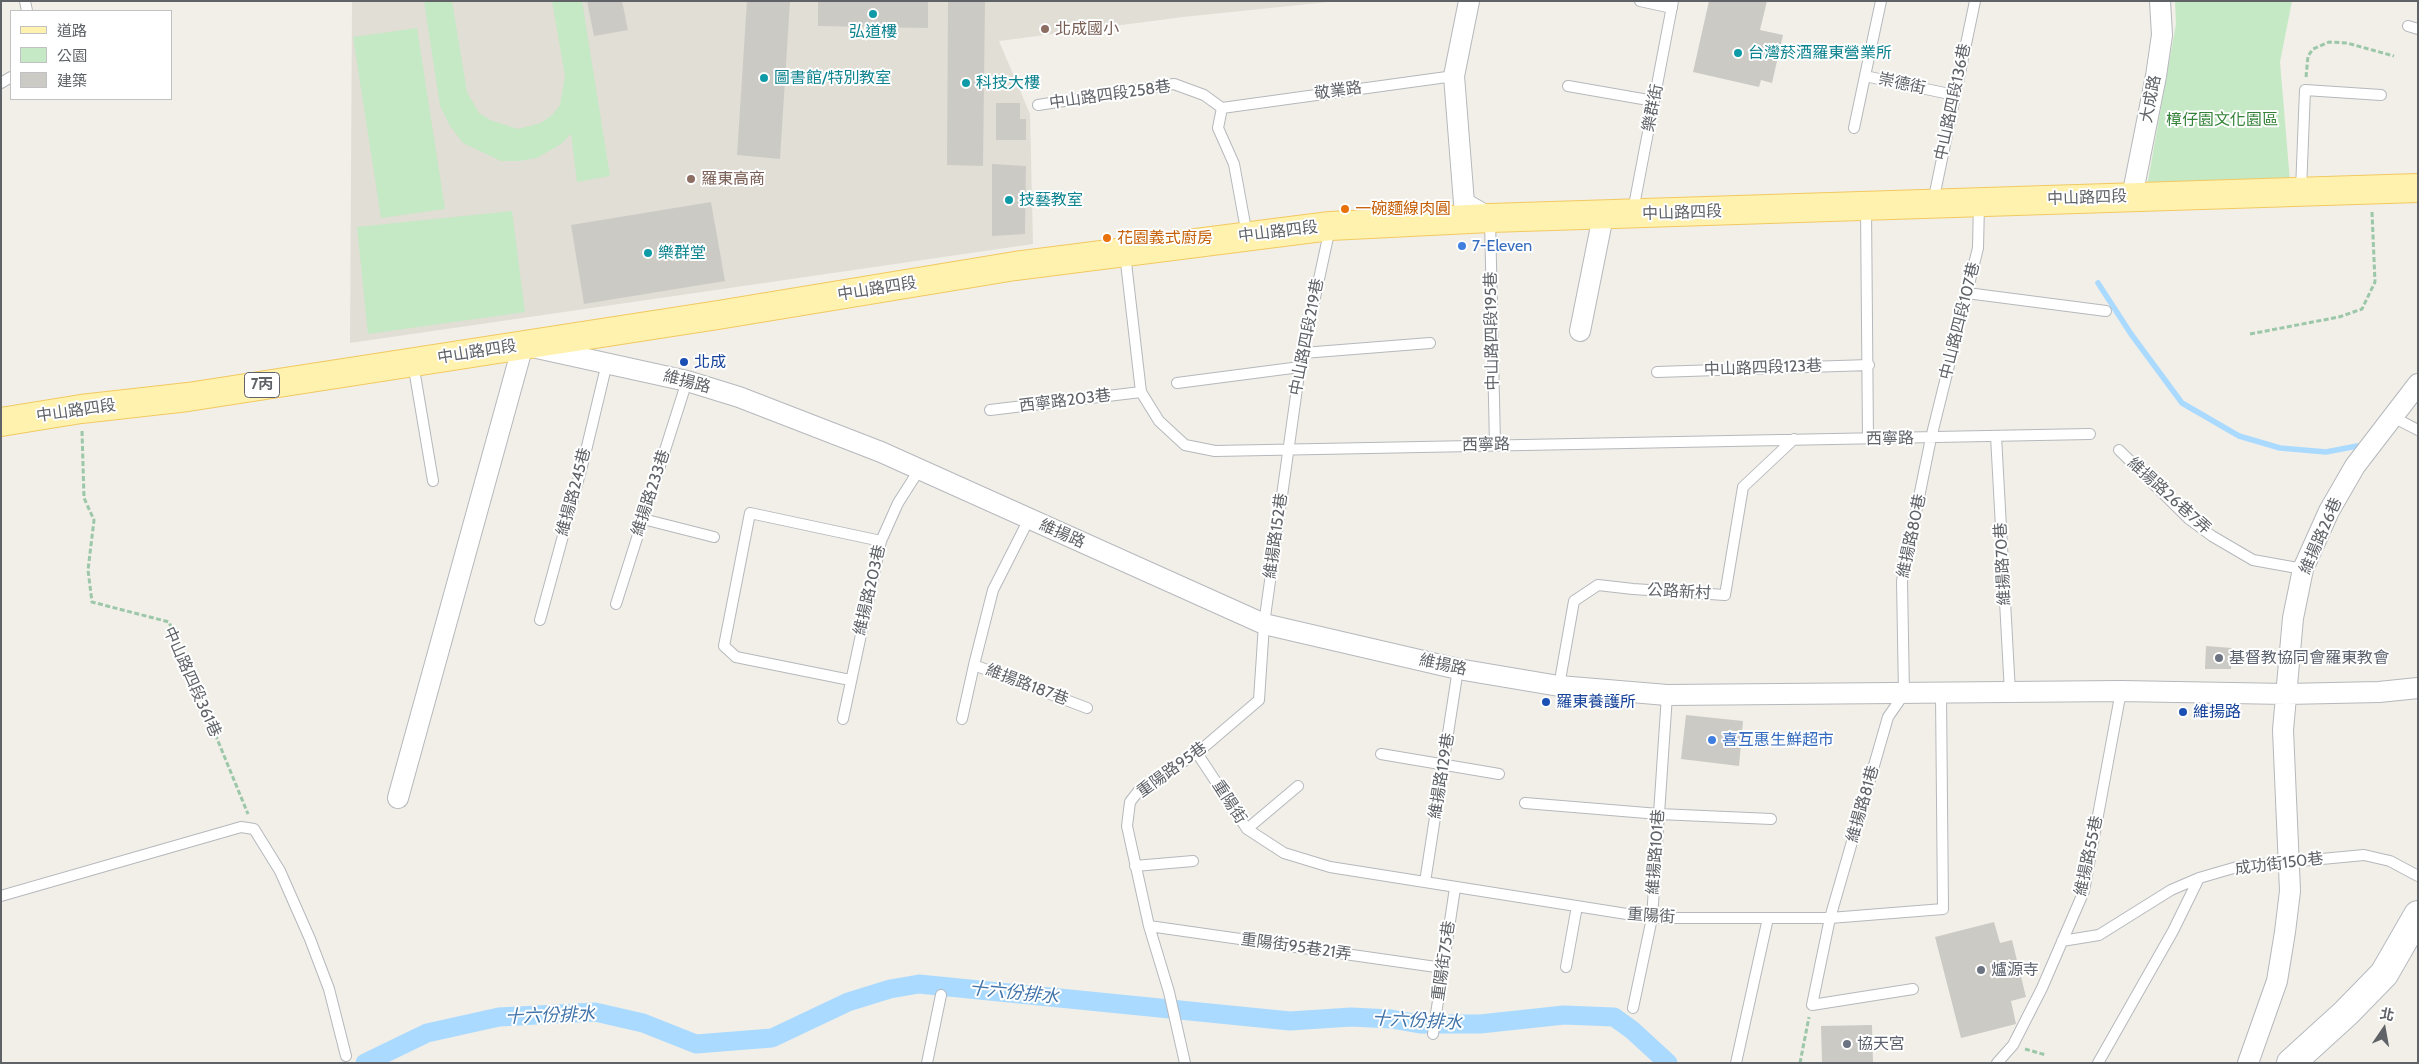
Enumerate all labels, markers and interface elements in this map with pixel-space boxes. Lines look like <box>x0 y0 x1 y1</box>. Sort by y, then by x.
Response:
marker: 弘道樓 <box>867 8 879 20</box>
legend <box>10 10 172 100</box>
place label: 北成國小 <box>1055 19 1119 39</box>
text: 道路 <box>57 22 87 40</box>
place label: 弘道樓 <box>849 22 897 42</box>
marker: 北成國小 <box>1039 23 1051 35</box>
street label: 中山路四段136巷 <box>1931 42 1975 162</box>
place label: 台灣菸酒羅東營業所 <box>1748 43 1892 63</box>
text: 公園 <box>57 47 87 65</box>
marker: 台灣菸酒羅東營業所 <box>1732 47 1744 59</box>
place label: 圖書館/特別教室 <box>774 68 891 88</box>
street label: 崇德街 <box>1877 70 1927 98</box>
text: 建築 <box>57 72 87 90</box>
marker: 圖書館/特別教室 <box>758 72 770 84</box>
place label: 科技大樓 <box>976 73 1040 93</box>
street label: 大成路 <box>2137 74 2165 124</box>
marker: 科技大樓 <box>960 77 972 89</box>
street label: 中山路四段258巷 <box>1048 77 1172 113</box>
street label: 敬業路 <box>1313 78 1363 104</box>
street label: 樂群街 <box>1639 83 1667 133</box>
park label: 樟仔園文化園區 <box>2166 110 2278 130</box>
place label: 羅東高商 <box>701 169 765 189</box>
marker: 羅東高商 <box>685 173 697 185</box>
street label: 中山路四段 <box>2047 187 2127 209</box>
place label: 技藝教室 <box>1019 190 1083 210</box>
marker: 技藝教室 <box>1003 194 1015 206</box>
place label: 一碗麵線肉圓 <box>1355 199 1451 219</box>
street label: 中山路四段 <box>1642 202 1722 224</box>
marker: 一碗麵線肉圓 <box>1339 203 1351 215</box>
street label: 中山路四段 <box>1237 218 1319 246</box>
place label: 花園義式廚房 <box>1117 228 1213 248</box>
marker: 花園義式廚房 <box>1101 232 1113 244</box>
place label: 7-Eleven <box>1472 236 1532 256</box>
marker: 7-Eleven <box>1456 240 1468 252</box>
place label: 樂群堂 <box>658 243 706 263</box>
marker: 樂群堂 <box>642 247 654 259</box>
street label: 中山路四段107巷 <box>1936 260 1984 382</box>
street label: 中山路四段195巷 <box>1481 271 1503 391</box>
street label: 中山路四段 <box>836 273 918 305</box>
street label: 中山路四段219巷 <box>1286 277 1328 397</box>
street label: 中山路四段 <box>436 336 518 368</box>
place label: 北成 <box>694 352 726 372</box>
marker: 北成 <box>678 356 690 368</box>
street label: 中山路四段123巷 <box>1704 356 1822 380</box>
street label: 維揚路 <box>661 367 713 397</box>
road number: 7丙 <box>244 372 280 398</box>
street label: 西寧路203巷 <box>1018 386 1112 416</box>
street label: 中山路四段 <box>35 396 117 426</box>
street label: 西寧路 <box>1866 429 1914 449</box>
street label: 西寧路 <box>1462 435 1510 455</box>
street label: 維揚路245巷 <box>553 446 595 538</box>
street label: 維揚路233巷 <box>628 447 674 539</box>
street label: 維揚路26巷7弄 <box>2123 454 2215 538</box>
street label: 維揚路152巷 <box>1260 492 1292 580</box>
street label: 維揚路80巷 <box>1894 492 1930 580</box>
street label: 維揚路26巷 <box>2296 495 2346 577</box>
street label: 維揚路 <box>1036 515 1088 553</box>
street label: 維揚路70巷 <box>1991 522 2015 606</box>
street label: 維揚路203巷 <box>850 543 890 637</box>
street label: 公路新村 <box>1647 581 1711 603</box>
street label: 中山路四段361巷 <box>159 624 225 740</box>
place label: 基督教協同會羅東教會 <box>2229 648 2389 668</box>
street label: 維揚路 <box>1418 651 1468 679</box>
marker: 基督教協同會羅東教會 <box>2213 652 2225 664</box>
street label: 維揚路187巷 <box>983 660 1071 710</box>
place label: 羅東養護所 <box>1556 692 1636 712</box>
marker: 羅東養護所 <box>1540 696 1552 708</box>
place label: 維揚路 <box>2193 702 2241 722</box>
marker: 維揚路 <box>2177 706 2189 718</box>
place label: 喜互惠生鮮超市 <box>1722 730 1834 750</box>
street label: 維揚路129巷 <box>1426 732 1458 820</box>
marker: 喜互惠生鮮超市 <box>1706 734 1718 746</box>
street label: 重陽路95巷 <box>1133 738 1211 802</box>
street label: 維揚路81巷 <box>1843 763 1883 845</box>
street label: 重陽街 <box>1208 777 1250 827</box>
street label: 維揚路101巷 <box>1643 809 1669 895</box>
street label: 維揚路55巷 <box>2071 814 2107 898</box>
street label: 成功街150巷 <box>2234 849 2324 879</box>
street label: 重陽街 <box>1626 905 1676 927</box>
street label: 重陽街75巷 <box>1429 920 1459 1002</box>
street label: 重陽街95巷21弄 <box>1240 930 1352 964</box>
place label: 爐源寺 <box>1991 960 2039 980</box>
marker: 爐源寺 <box>1975 964 1987 976</box>
water label: 十六份排水 <box>968 978 1060 1008</box>
water label: 十六份排水 <box>505 1004 595 1028</box>
north arrow <box>2359 1004 2409 1054</box>
text: 北 <box>2378 1004 2396 1025</box>
water label: 十六份排水 <box>1371 1008 1463 1034</box>
place label: 協天宮 <box>1857 1034 1905 1054</box>
marker: 協天宮 <box>1841 1038 1853 1050</box>

